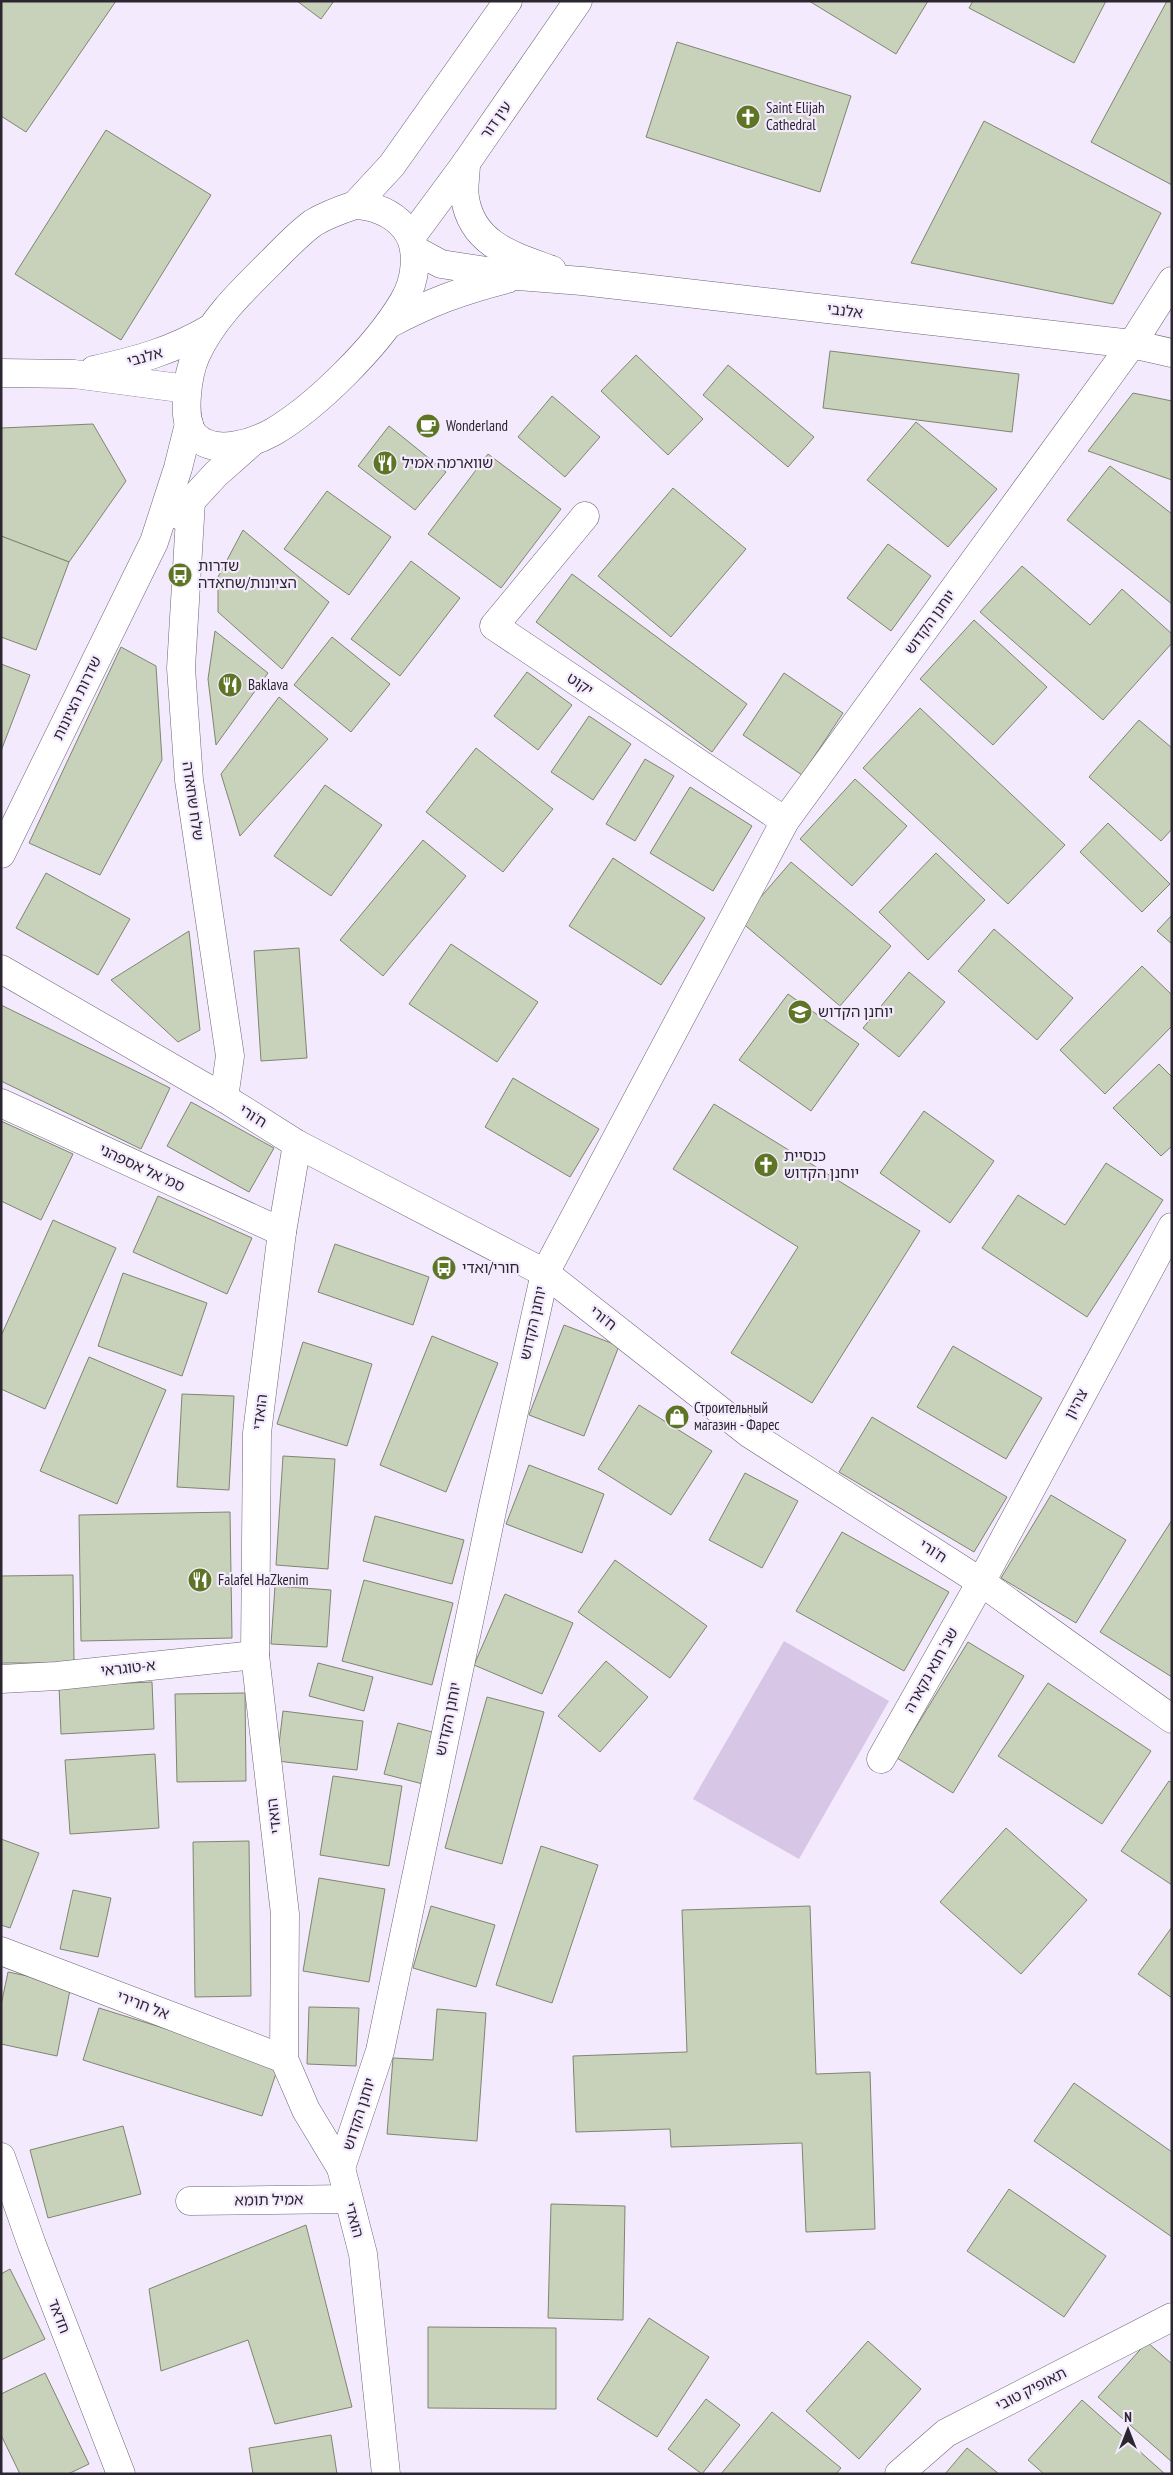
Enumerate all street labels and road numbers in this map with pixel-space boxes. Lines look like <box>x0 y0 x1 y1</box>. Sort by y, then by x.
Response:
street label: עין דור <box>476 97 515 142</box>
street label: אלנבי <box>826 299 864 322</box>
street label: אלנבי <box>125 342 165 371</box>
street label: יוחנן הקדוש <box>900 586 959 658</box>
street label: שדרות הציונות <box>48 653 105 743</box>
street label: יקוט <box>564 668 597 699</box>
street label: שלח שחאדה <box>179 760 208 842</box>
street label: ח'ורי <box>236 1100 271 1131</box>
street label: סמ' אל אספהני <box>96 1139 188 1196</box>
street label: יוחנן הקדוש <box>515 1284 550 1362</box>
street label: ח'ורי <box>586 1301 621 1334</box>
street label: צהיון <box>1060 1385 1091 1422</box>
street label: הואדי <box>248 1393 271 1431</box>
street label: ח'ורי <box>916 1535 951 1567</box>
street label: שב' חנא נקארה <box>899 1624 962 1716</box>
street label: א-טוגראי <box>100 1655 156 1680</box>
street label: יוחנן הקדוש <box>430 1680 465 1758</box>
street label: הואדי <box>262 1797 285 1835</box>
street label: אל חרירי <box>114 1986 172 2023</box>
street label: יוחנן הקדוש <box>338 2075 379 2152</box>
street label: אמיל תומא <box>234 2189 304 2210</box>
street label: הואדי <box>341 2200 368 2240</box>
street label: חדאד <box>44 2296 75 2336</box>
street label: תאופיק טובי <box>992 2363 1069 2414</box>

